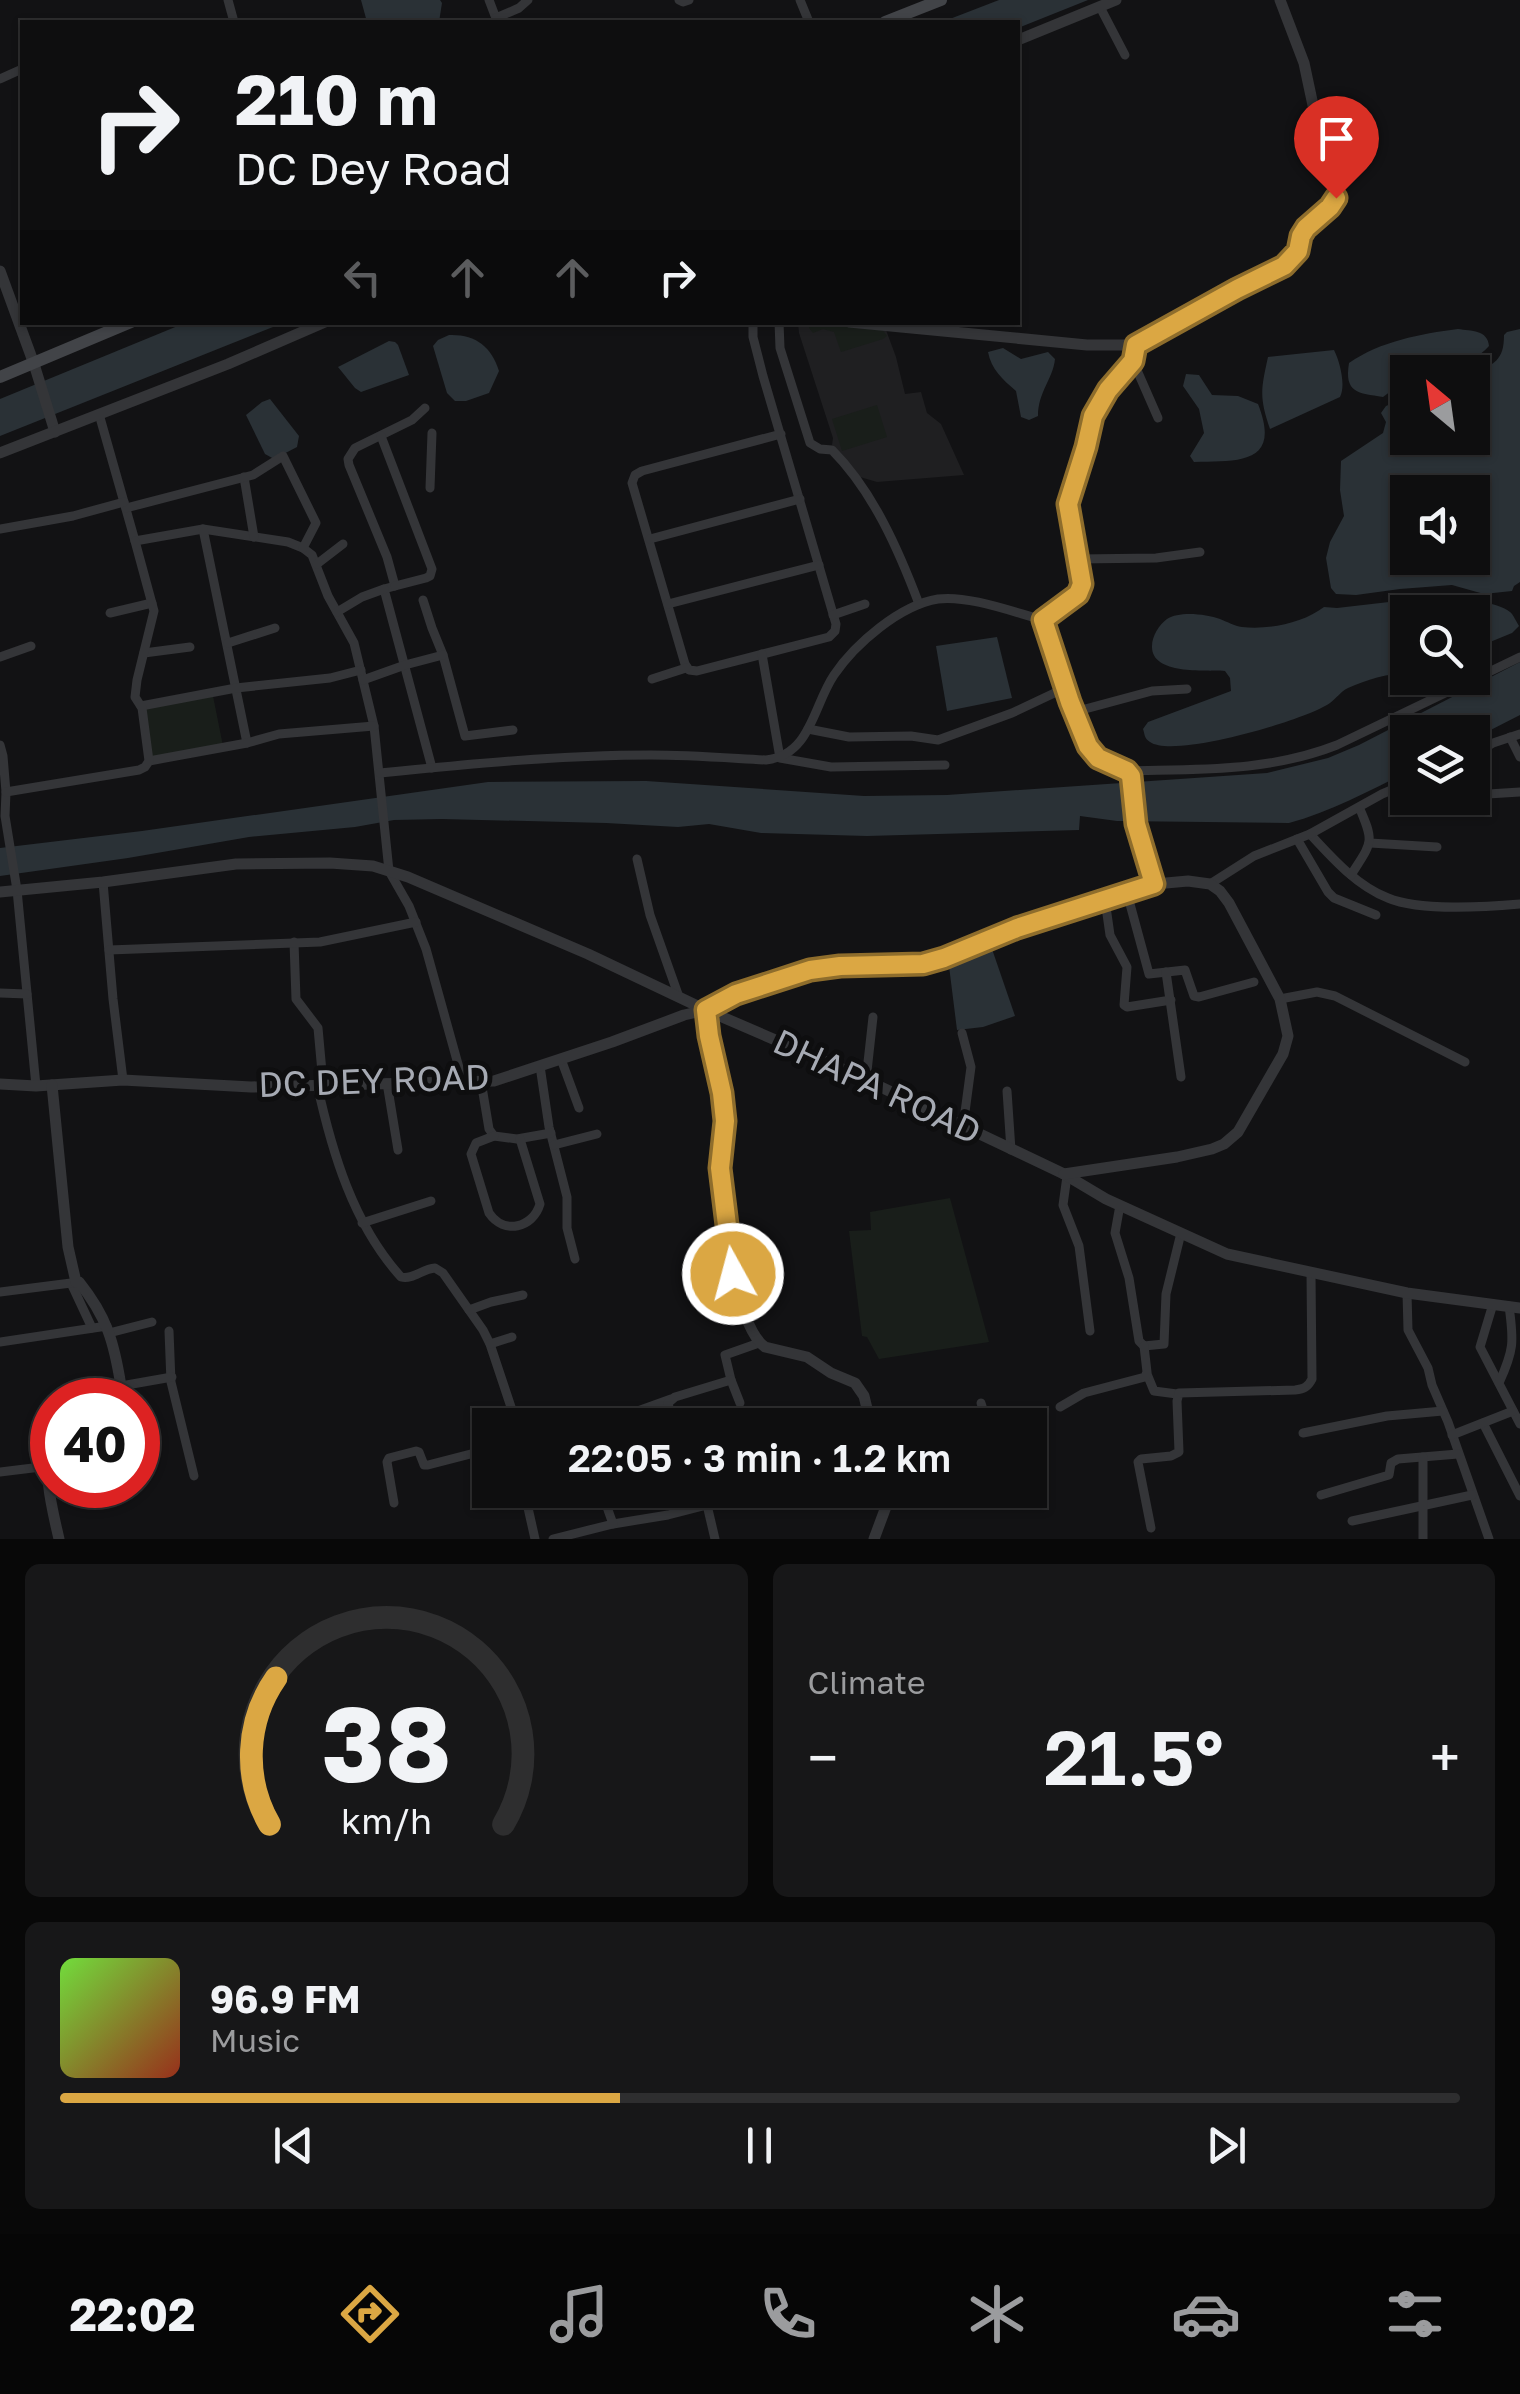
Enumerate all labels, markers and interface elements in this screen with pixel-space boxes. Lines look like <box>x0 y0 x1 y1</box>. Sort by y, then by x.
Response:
text: 210 m <box>235 56 438 140</box>
icon: right <box>70 60 200 190</box>
pin <box>1294 96 1379 199</box>
icon: arrive <box>1309 111 1364 166</box>
text: DC Dey Road <box>235 141 512 195</box>
icon: left <box>335 250 390 305</box>
icon: ahead <box>440 250 495 305</box>
icon: ahead <box>545 250 600 305</box>
icon: right <box>650 250 705 305</box>
north arrow <box>1390 355 1490 455</box>
map controls <box>1390 355 1490 815</box>
button: sound <box>1390 475 1490 575</box>
button: search <box>1390 595 1490 695</box>
button: layers <box>1390 715 1490 815</box>
street label: DHAPA ROAD <box>767 1020 988 1152</box>
street label: DC DEY ROAD <box>258 1055 490 1105</box>
position arrow <box>681 1222 785 1326</box>
speed limit sign: 40 <box>30 1378 160 1508</box>
text: 22:05 · 3 min · 1.2 km <box>568 1435 951 1480</box>
text: Climate <box>808 1663 926 1701</box>
text: 38 <box>321 1680 451 1805</box>
text: 21.5° <box>1044 1711 1224 1802</box>
text: − <box>808 1724 838 1790</box>
text: + <box>1430 1724 1460 1790</box>
text: km/h <box>341 1799 432 1842</box>
text: 96.9 FM <box>210 1976 360 2021</box>
text: Music <box>210 2021 300 2059</box>
icon: previous <box>266 2118 321 2173</box>
icon: pause <box>732 2118 787 2173</box>
icon: next <box>1199 2118 1254 2173</box>
icon: directions <box>335 2279 405 2349</box>
icon: music <box>544 2279 614 2349</box>
icon: phone <box>753 2279 823 2349</box>
icon: climate <box>962 2279 1032 2349</box>
icon: car <box>1171 2279 1241 2349</box>
icon: filters <box>1380 2279 1450 2349</box>
text: 22:02 <box>70 2287 196 2341</box>

